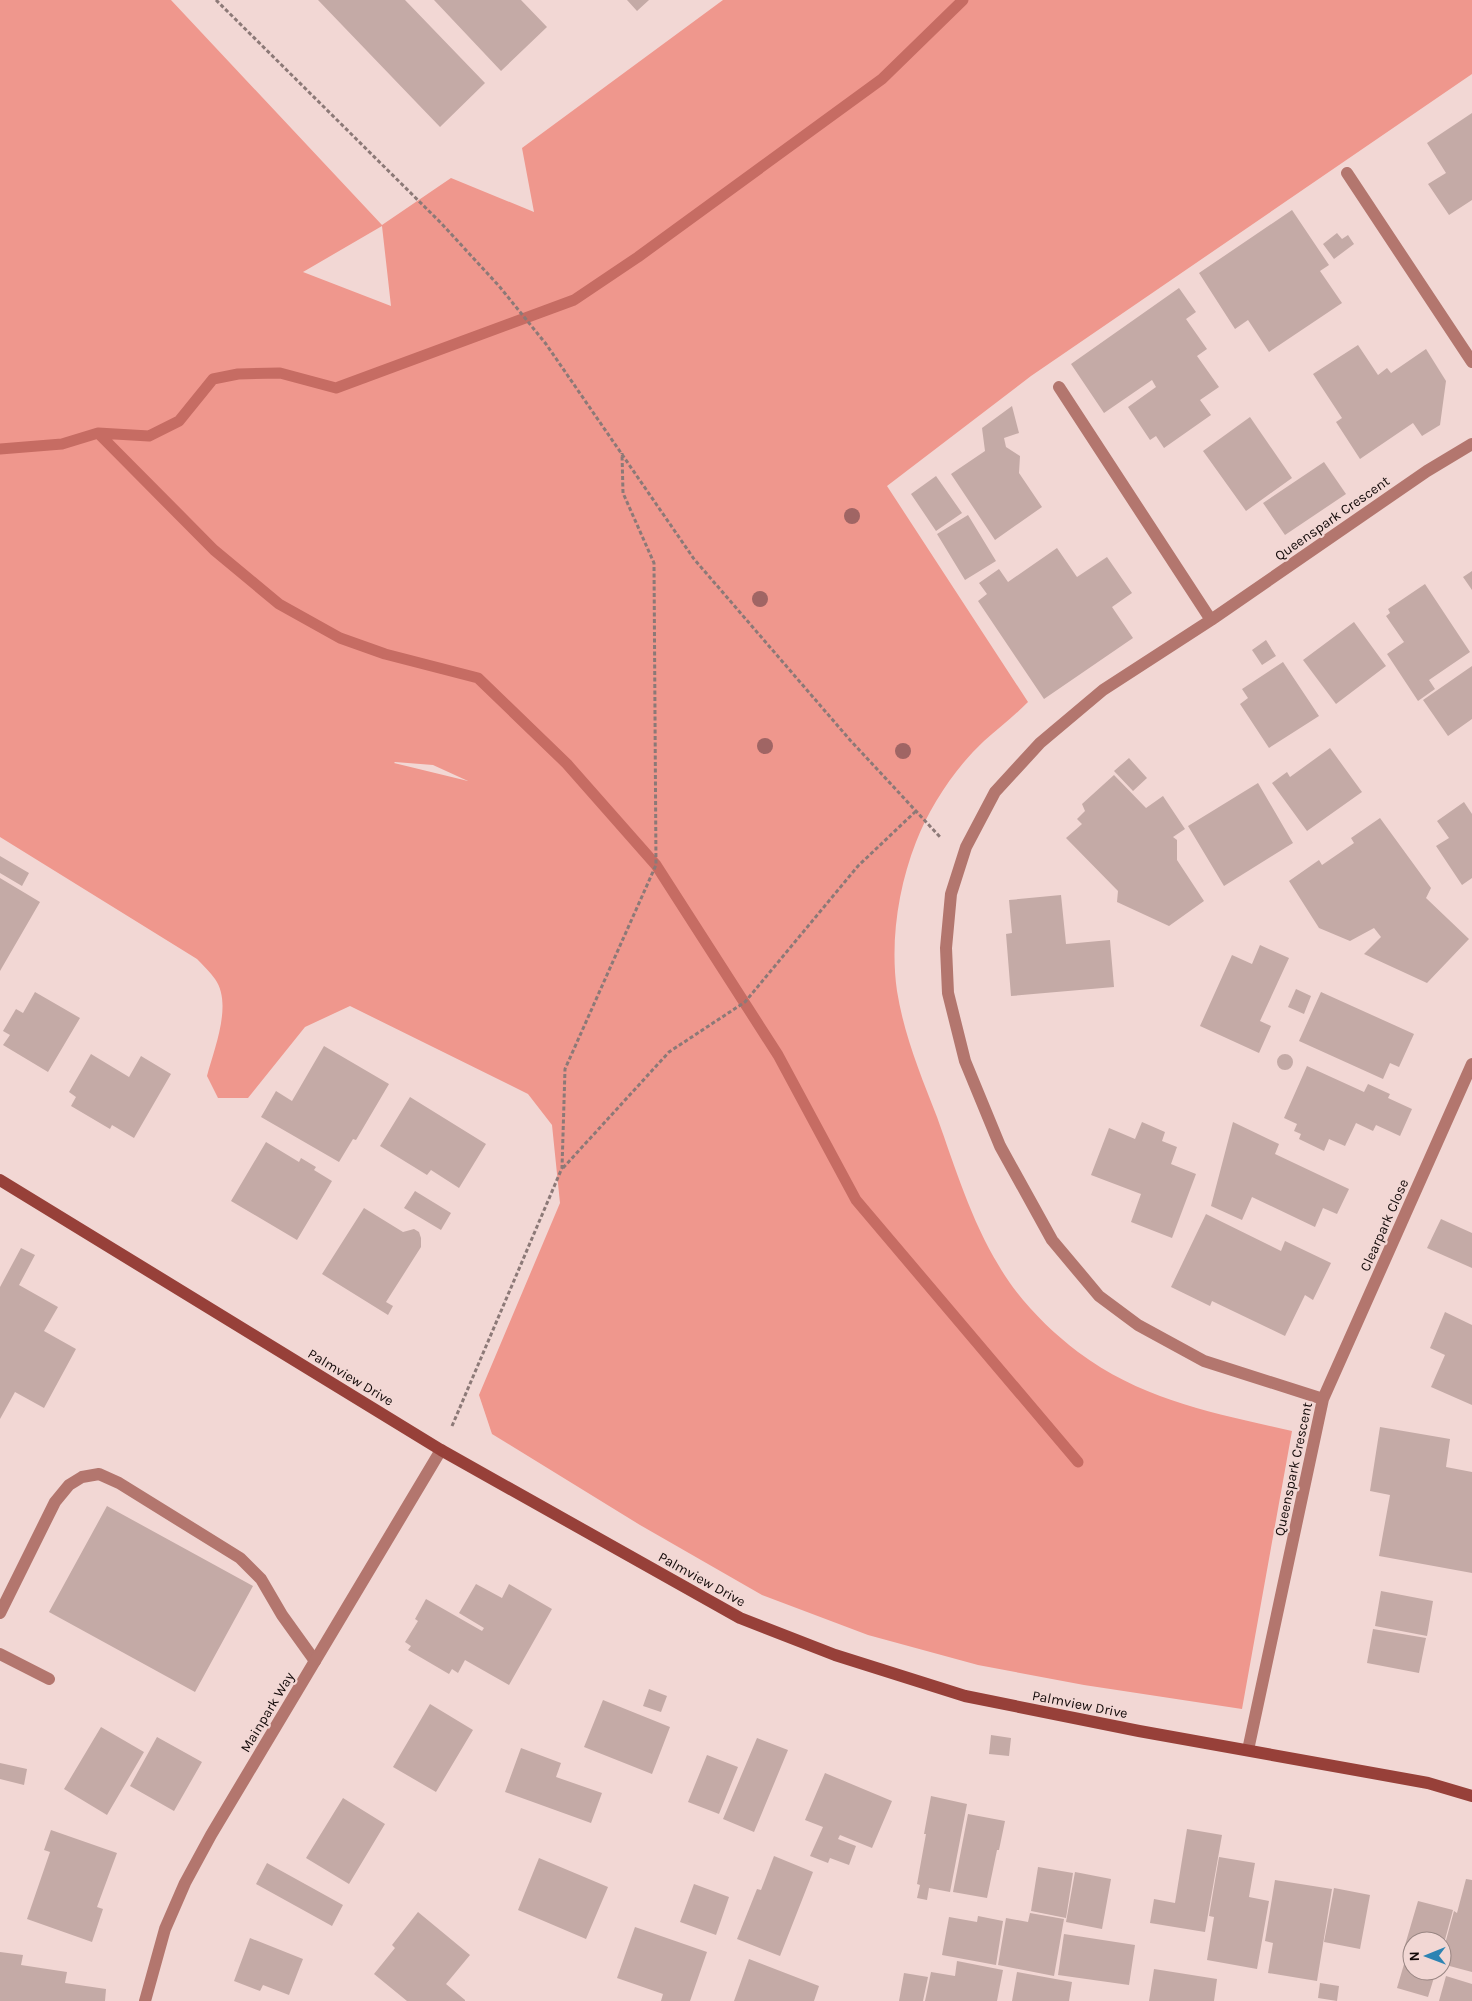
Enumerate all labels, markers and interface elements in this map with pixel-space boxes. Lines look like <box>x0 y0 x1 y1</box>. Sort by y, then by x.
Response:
street label: Queenspark Crescent <box>1272 472 1393 564</box>
street label: Clearpark Close <box>1356 1176 1412 1274</box>
street label: Palmview Drive <box>305 1345 397 1410</box>
street label: Queenspark Crescent <box>1271 1401 1316 1538</box>
street label: Palmview Drive <box>655 1548 748 1610</box>
street label: Mainpark Way <box>237 1669 298 1755</box>
street label: Palmview Drive <box>1031 1687 1129 1722</box>
north arrow <box>1402 1931 1452 1981</box>
text: N <box>1406 1951 1423 1961</box>

